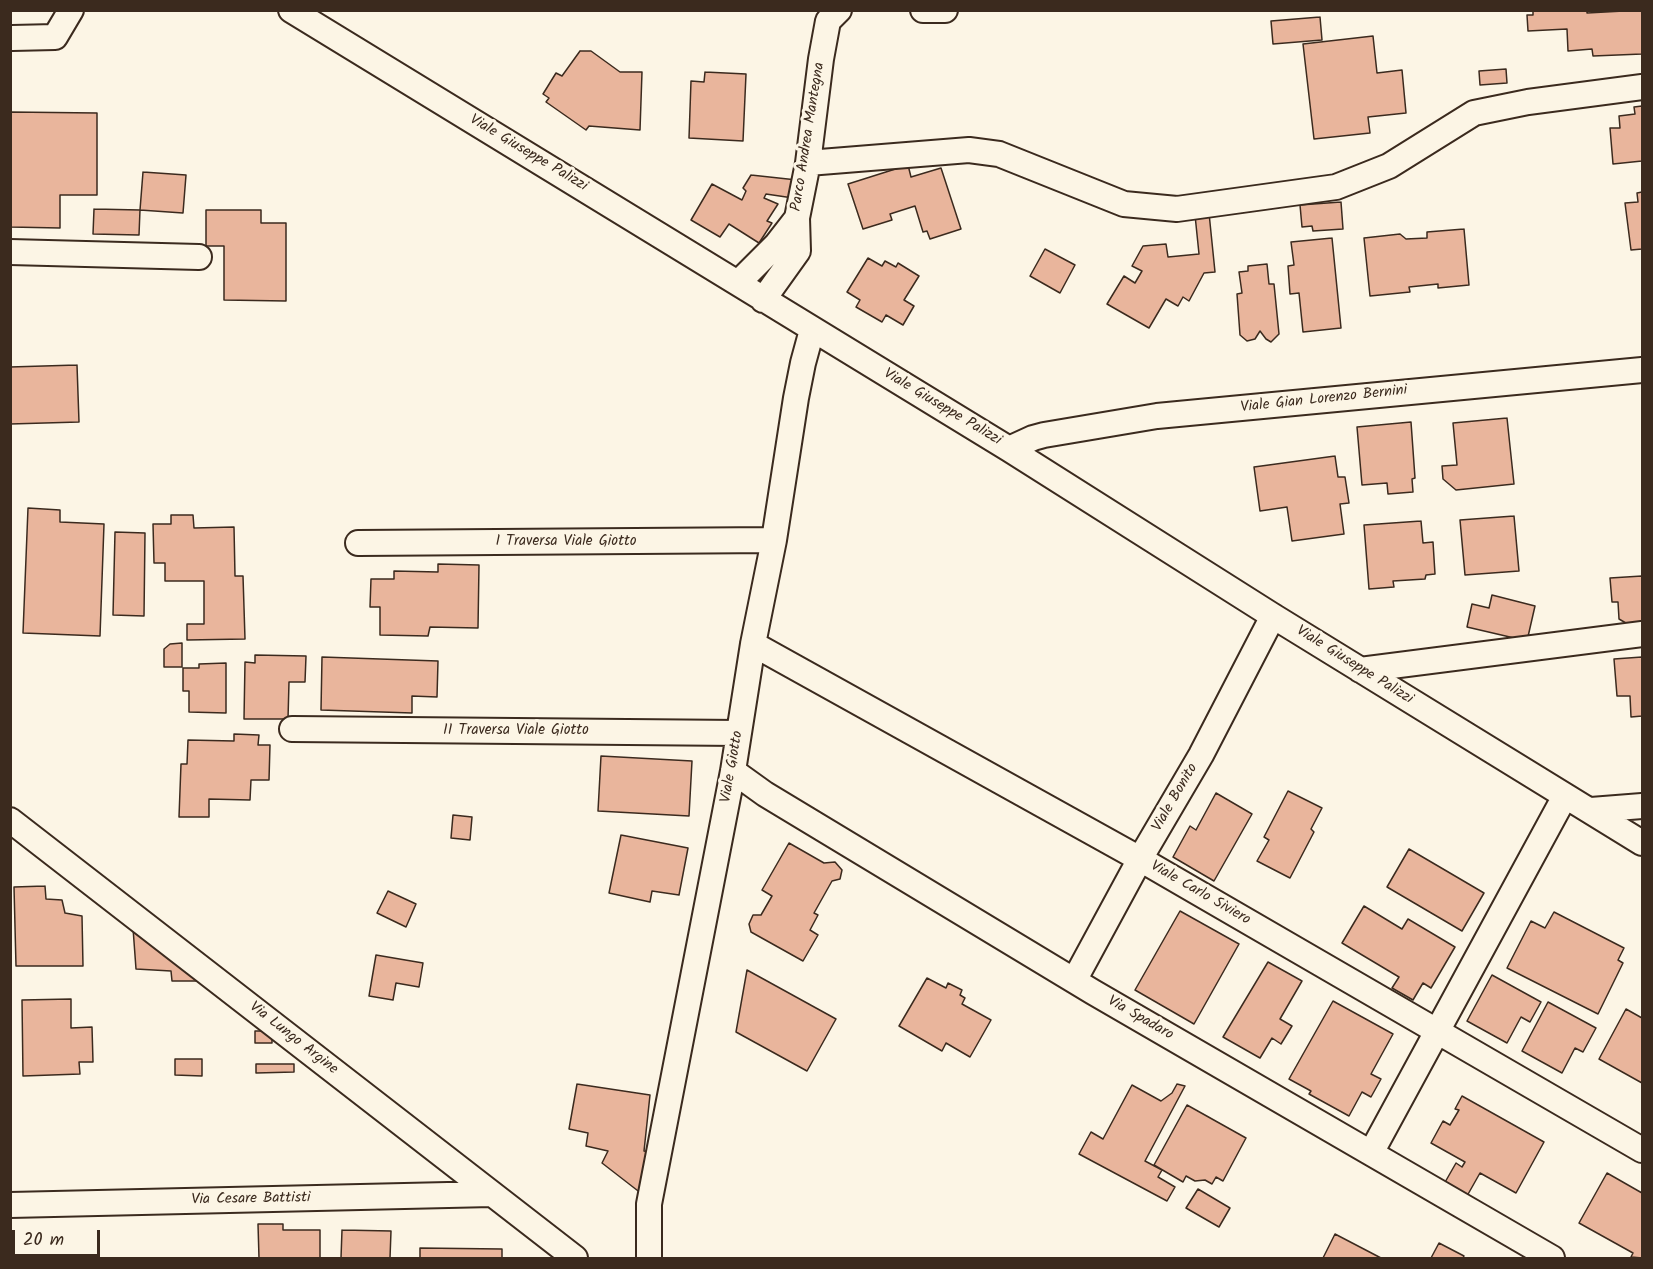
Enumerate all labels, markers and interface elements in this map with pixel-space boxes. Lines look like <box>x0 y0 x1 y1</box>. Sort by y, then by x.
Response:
street label: Parco Andrea Mantegna <box>788 61 830 213</box>
street label: Viale Giuseppe Palizzi <box>466 112 590 196</box>
street label: Viale Giuseppe Palizzi <box>880 366 1004 450</box>
street label: Viale Gian Lorenzo Bernini <box>1240 382 1408 418</box>
street label: I Traversa Viale Giotto <box>495 533 637 551</box>
street label: Viale Giuseppe Palizzi <box>1292 623 1416 709</box>
street label: II Traversa Viale Giotto <box>443 722 589 740</box>
street label: Viale Giotto <box>718 730 748 804</box>
street label: Viale Bonito <box>1149 761 1203 835</box>
street label: Viale Carlo Siviero <box>1147 858 1253 930</box>
street label: Via Spadaro <box>1104 993 1176 1045</box>
street label: Via Lungo Argine <box>245 999 341 1079</box>
street label: Via Cesare Battisti <box>191 1190 311 1210</box>
scale bar <box>15 1218 104 1256</box>
text: 20 m <box>23 1226 64 1255</box>

